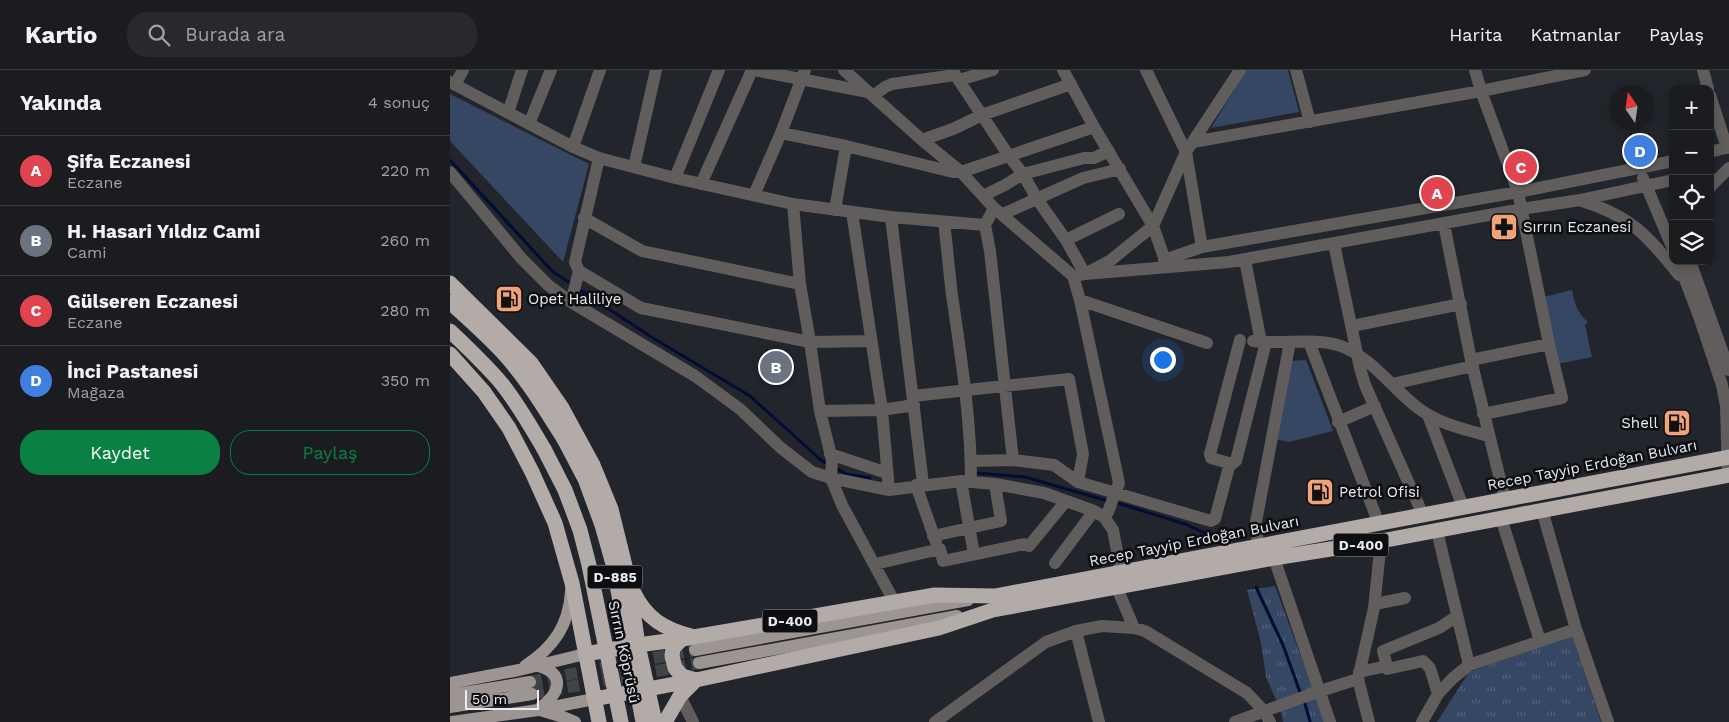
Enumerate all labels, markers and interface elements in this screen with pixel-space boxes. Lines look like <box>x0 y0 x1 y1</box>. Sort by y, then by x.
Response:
search box <box>127 12 477 57</box>
text: Kartio <box>25 21 97 49</box>
icon: search <box>145 21 173 49</box>
text: Burada ara <box>185 23 285 46</box>
text: Harita <box>1449 24 1502 45</box>
text: Katmanlar <box>1530 24 1621 45</box>
text: Paylaş <box>1649 24 1704 45</box>
north arrow <box>1609 85 1654 130</box>
map controls <box>1669 85 1714 265</box>
button: + <box>1669 85 1714 130</box>
text: Yakında <box>20 90 101 115</box>
text: 4 sonuç <box>368 93 430 112</box>
button: − <box>1669 130 1714 175</box>
pin: D <box>1624 132 1656 170</box>
pin: C <box>1505 148 1537 186</box>
text: Şifa Eczanesi <box>67 150 191 173</box>
text: A <box>31 161 41 180</box>
text: 220 m <box>381 161 430 180</box>
text: Eczane <box>67 173 123 192</box>
pin: A <box>1421 174 1453 212</box>
button: locate <box>1669 175 1714 220</box>
pharmacy icon: Sırrın Eczanesi <box>1489 212 1519 242</box>
place label: Sırrın Eczanesi <box>1523 218 1631 236</box>
text: H. Hasari Yıldız Cami <box>67 220 260 243</box>
button: layers <box>1669 220 1714 265</box>
text: B <box>31 231 41 250</box>
text: 260 m <box>380 231 430 250</box>
text: Cami <box>67 243 107 262</box>
fuel station icon: Opet Haliliye <box>494 284 524 314</box>
text: Gülseren Eczanesi <box>67 290 238 313</box>
place label: Opet Haliliye <box>528 290 621 308</box>
text: C <box>31 301 41 320</box>
text: 280 m <box>380 301 430 320</box>
text: Eczane <box>67 313 123 332</box>
your location <box>1150 347 1176 373</box>
pin: B <box>760 348 792 386</box>
text: İnci Pastanesi <box>67 360 198 383</box>
text: D <box>30 371 42 390</box>
text: 350 m <box>381 371 430 390</box>
text: Mağaza <box>67 383 125 402</box>
fuel station icon: Shell <box>1662 408 1692 438</box>
place label: Shell <box>1621 414 1658 432</box>
button: Kaydet <box>20 430 220 475</box>
button: Paylaş <box>230 430 430 475</box>
street label: Recep Tayyip Erdoğan Bulvarı <box>1486 436 1698 494</box>
fuel station icon: Petrol Ofisi <box>1305 477 1335 507</box>
place label: Petrol Ofisi <box>1339 483 1420 501</box>
street label: Recep Tayyip Erdoğan Bulvarı <box>1088 512 1300 570</box>
road number: D-400 <box>1334 534 1388 556</box>
road number: D-885 <box>588 566 642 588</box>
street label: Sırrın Köprüsü <box>604 599 644 705</box>
road number: D-400 <box>762 610 818 632</box>
scale bar <box>465 687 539 710</box>
text: 50 m <box>472 691 507 707</box>

